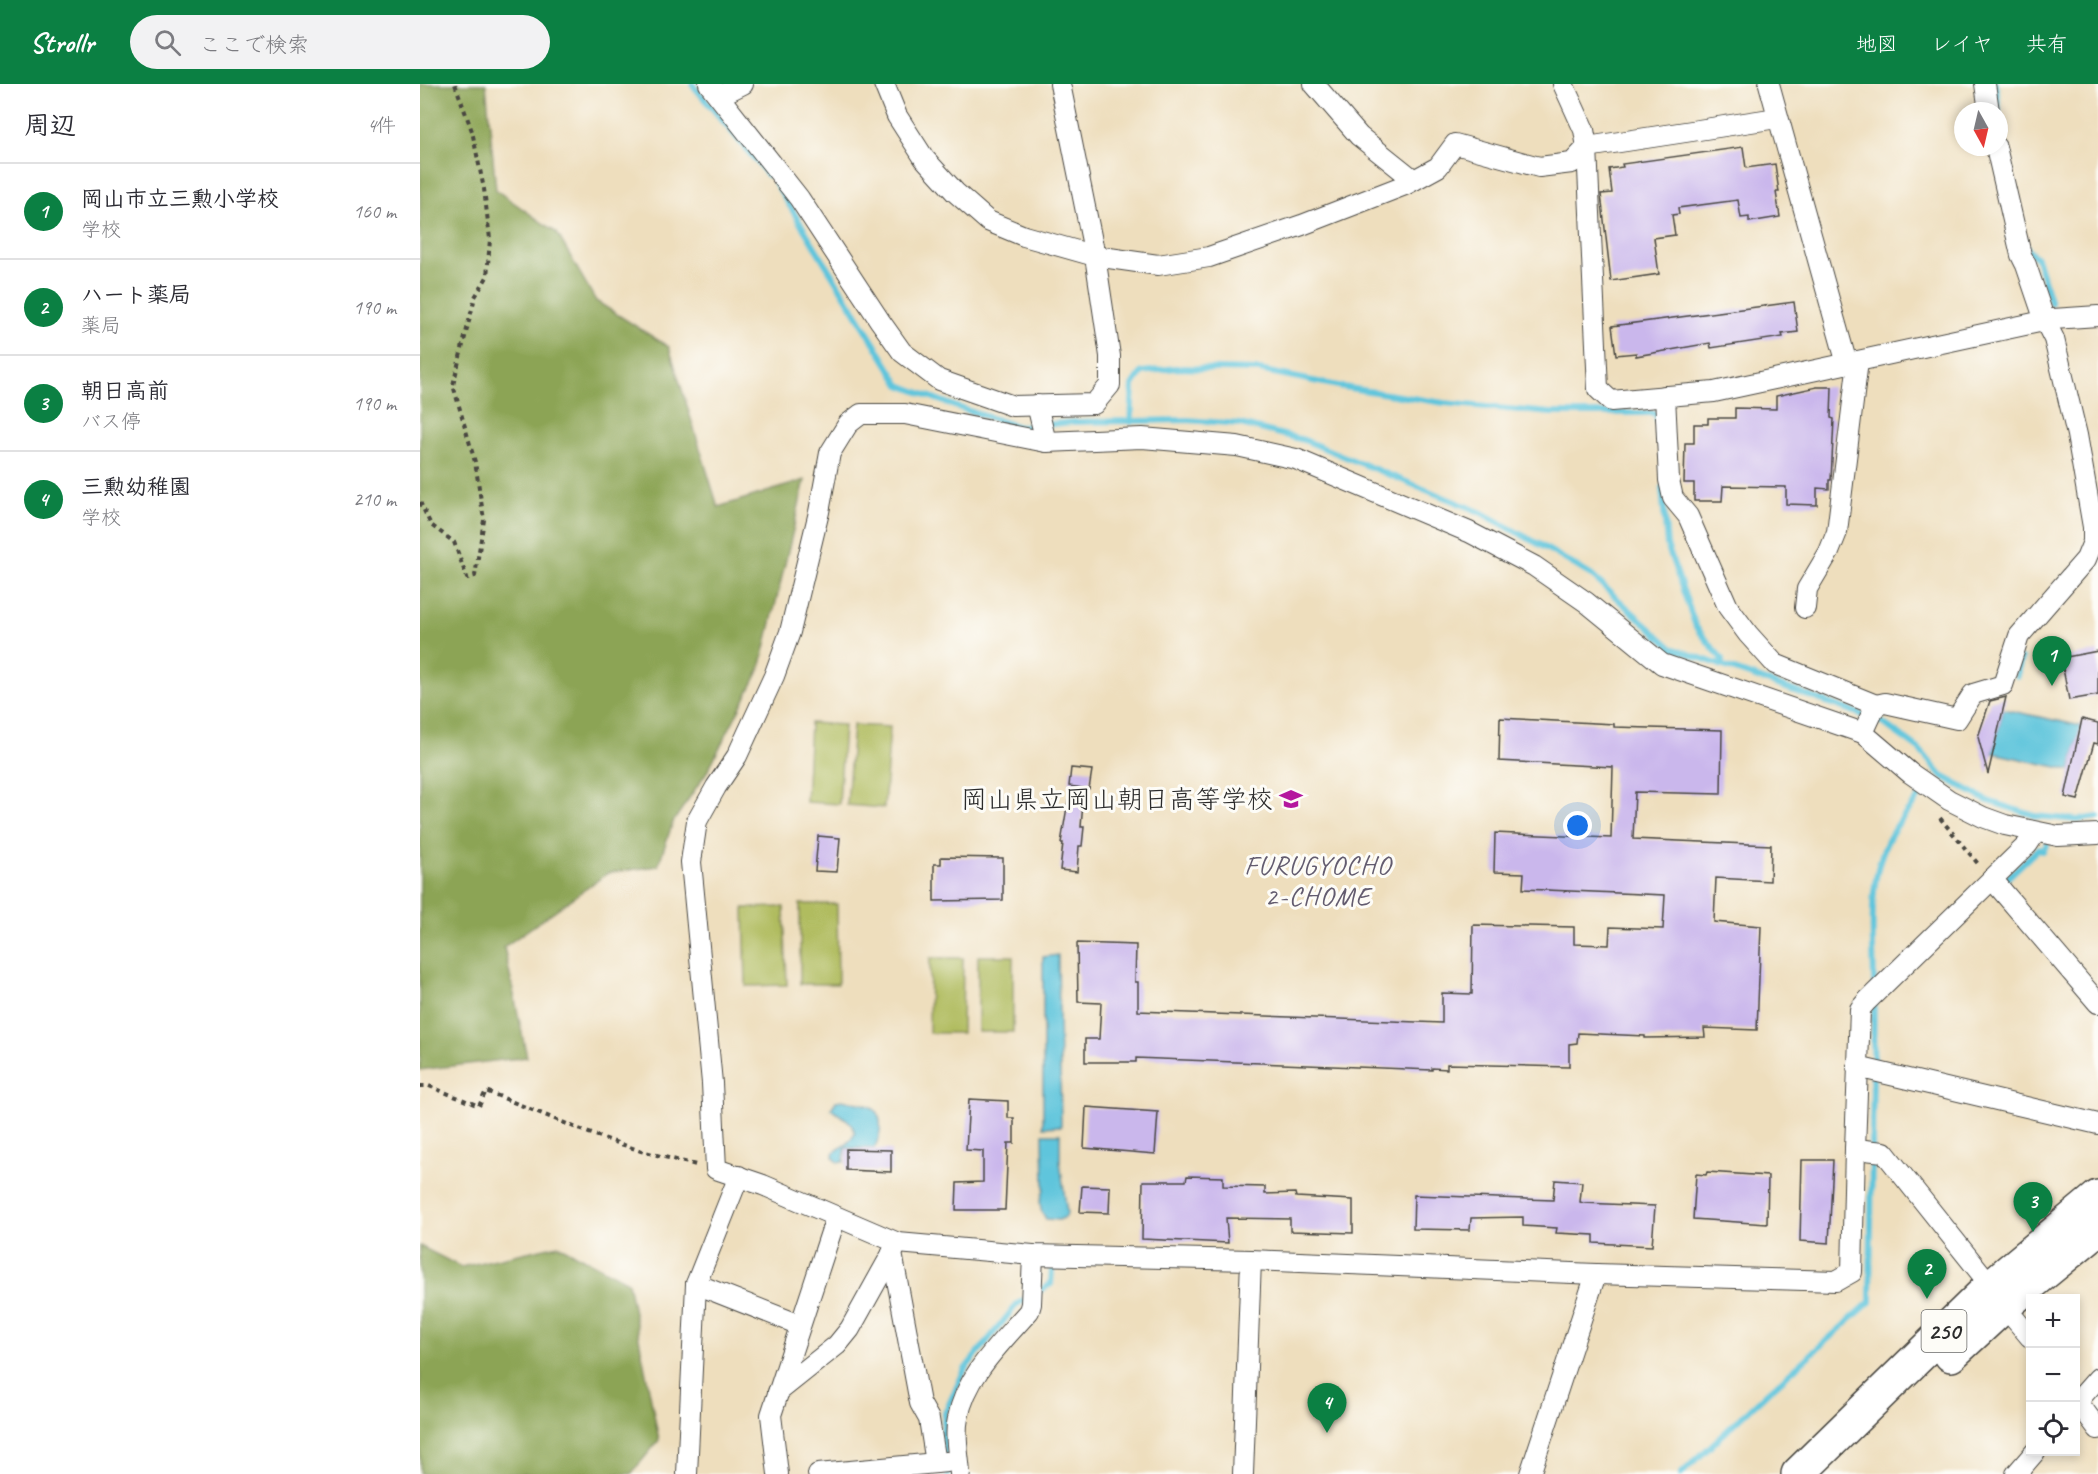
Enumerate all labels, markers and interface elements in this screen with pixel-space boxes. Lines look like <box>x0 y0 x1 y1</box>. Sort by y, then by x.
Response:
search box <box>130 15 550 69</box>
text: Strollr <box>30 25 94 60</box>
icon: search <box>151 26 184 59</box>
text: ここで検索 <box>199 31 309 59</box>
text: 地図 <box>1856 31 1898 57</box>
text: レイヤ <box>1931 31 1993 57</box>
text: 共有 <box>2026 31 2068 57</box>
north arrow <box>1954 102 2008 156</box>
text: 周辺 <box>24 109 76 142</box>
text: 4件 <box>367 113 396 138</box>
text: 岡山市立三勲小学校 <box>81 185 279 213</box>
text: 1 <box>39 199 48 224</box>
text: 160 m <box>353 199 396 224</box>
text: 学校 <box>81 217 121 242</box>
text: ハート薬局 <box>81 281 191 309</box>
text: 2 <box>39 295 48 320</box>
text: 190 m <box>353 295 396 320</box>
text: 薬局 <box>81 313 121 338</box>
text: 朝日高前 <box>81 377 169 405</box>
text: 3 <box>39 391 48 416</box>
text: 190 m <box>353 391 396 416</box>
text: バス停 <box>81 409 141 434</box>
text: 三勲幼稚園 <box>81 473 191 501</box>
text: 4 <box>39 487 48 512</box>
text: 210 m <box>353 487 396 512</box>
text: 学校 <box>81 505 121 530</box>
pin: 1 <box>2032 636 2072 686</box>
place label: 岡山県立岡山朝日高等学校 <box>961 783 1273 816</box>
school or university icon: 岡山県立岡山朝日高等学校 <box>1278 786 1304 812</box>
your location <box>1563 811 1592 840</box>
district label: FURUGYOCHO 2-CHOME <box>1244 848 1393 913</box>
pin: 3 <box>2014 1182 2052 1232</box>
pin: 2 <box>1908 1250 1946 1299</box>
map controls <box>2026 1294 2080 1456</box>
button: + <box>2026 1294 2080 1348</box>
road number: 250 <box>1922 1310 1966 1352</box>
button: − <box>2026 1348 2080 1402</box>
pin: 4 <box>1308 1384 1346 1433</box>
button: locate <box>2026 1402 2080 1456</box>

